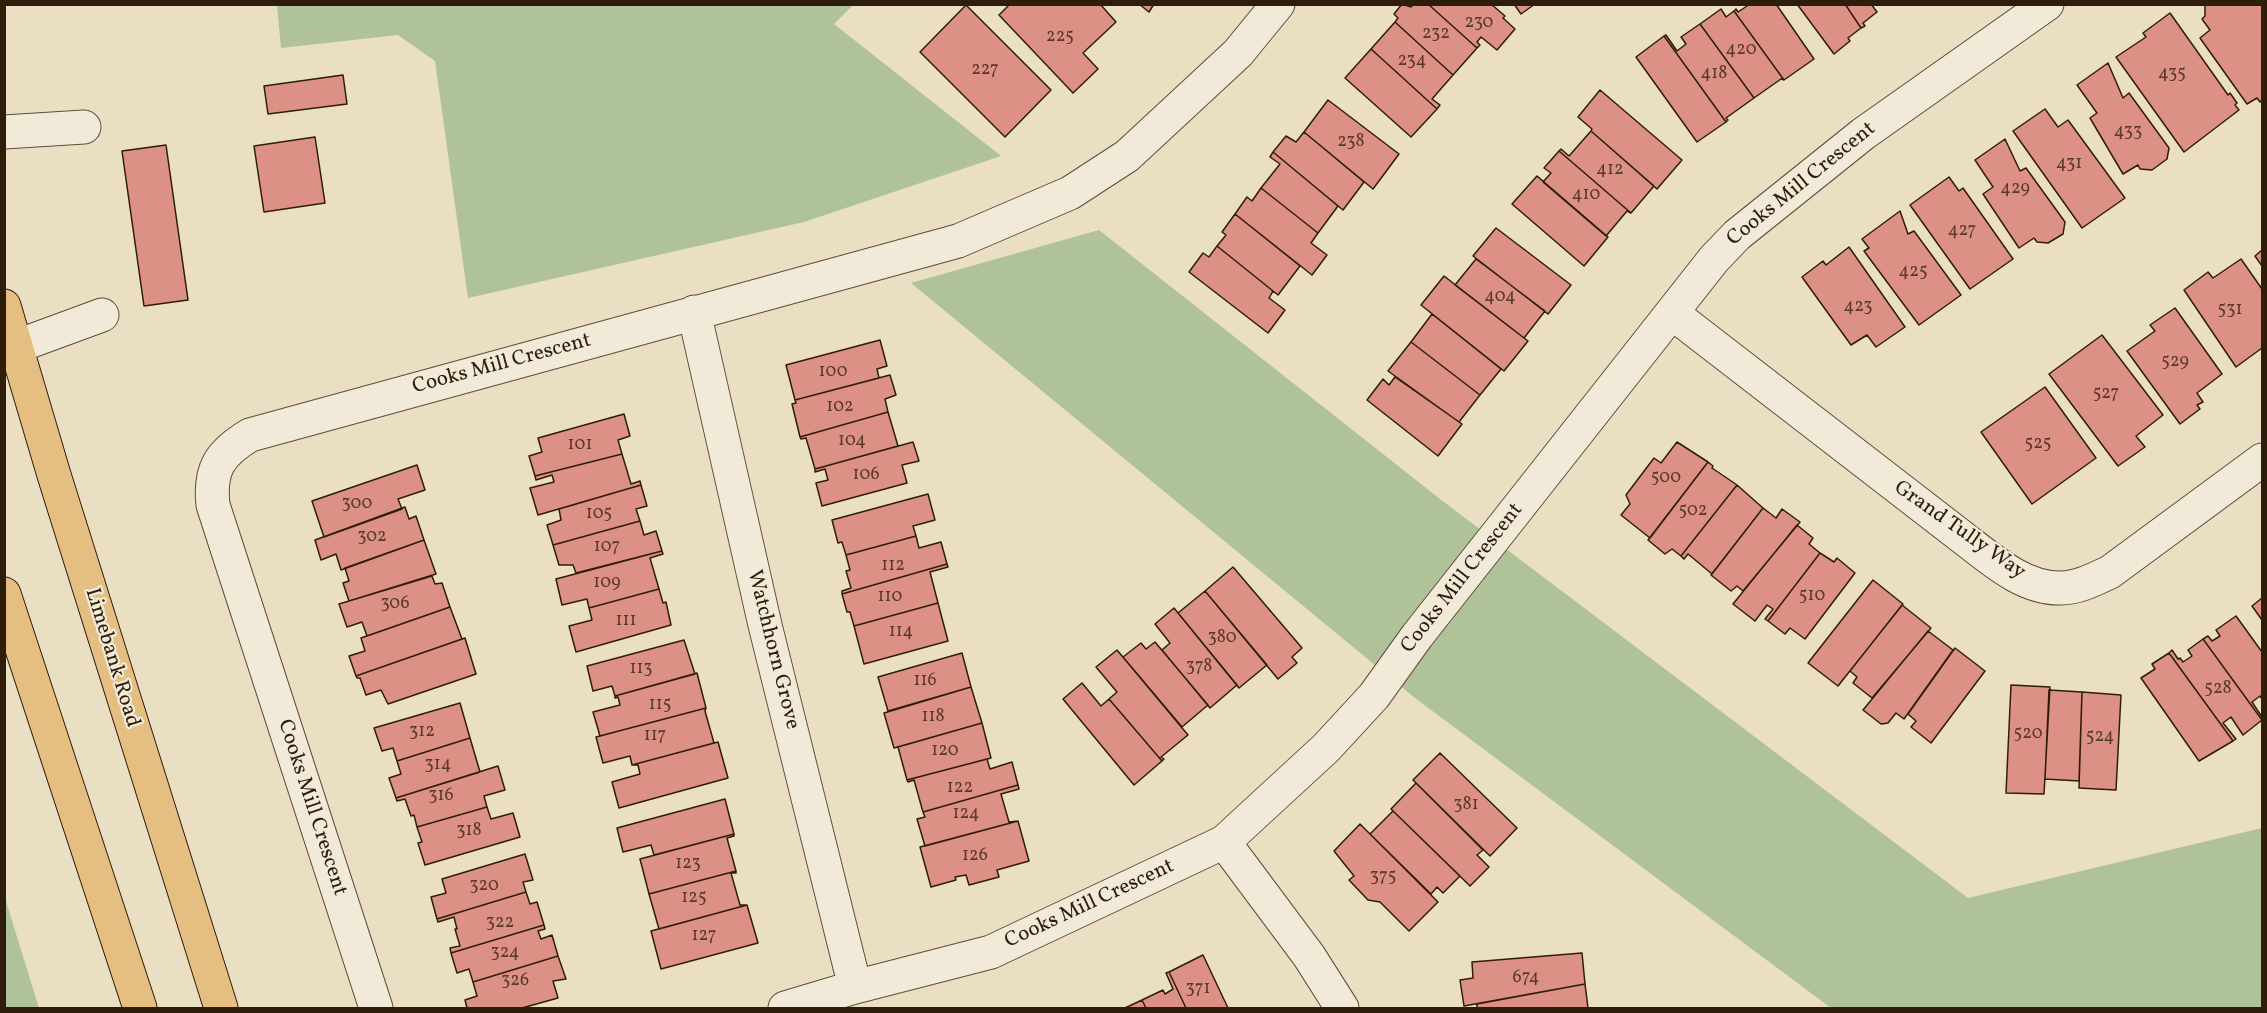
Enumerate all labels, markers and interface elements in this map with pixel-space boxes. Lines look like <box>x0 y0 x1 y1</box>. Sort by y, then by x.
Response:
house number: 230 <box>1465 13 1493 35</box>
house number: 232 <box>1422 24 1450 46</box>
house number: 225 <box>1046 27 1074 49</box>
house number: 420 <box>1725 40 1757 62</box>
house number: 234 <box>1397 51 1427 73</box>
house number: 227 <box>971 60 999 82</box>
house number: 418 <box>1701 64 1727 86</box>
house number: 435 <box>2158 64 2186 86</box>
street label: Cooks Mill Crescent <box>1723 117 1881 253</box>
house number: 433 <box>2114 122 2142 144</box>
house number: 238 <box>1337 132 1365 154</box>
house number: 431 <box>2056 154 2082 176</box>
house number: 412 <box>1596 160 1624 182</box>
house number: 429 <box>2000 179 2030 201</box>
house number: 410 <box>1572 185 1600 207</box>
house number: 427 <box>1948 221 1976 243</box>
house number: 425 <box>1898 262 1928 284</box>
house number: 404 <box>1484 287 1516 309</box>
house number: 423 <box>1843 297 1873 319</box>
house number: 531 <box>2218 300 2242 322</box>
street label: Cooks Mill Crescent <box>410 329 594 401</box>
house number: 529 <box>2161 352 2189 374</box>
house number: 100 <box>819 362 847 384</box>
house number: 527 <box>2093 384 2119 406</box>
house number: 102 <box>826 397 854 419</box>
house number: 104 <box>838 431 866 453</box>
house number: 525 <box>2025 434 2051 456</box>
house number: 101 <box>568 435 592 457</box>
house number: 106 <box>852 465 880 487</box>
house number: 500 <box>1651 468 1681 490</box>
street label: Grand Tully Way <box>1888 476 2030 586</box>
house number: 300 <box>342 494 372 516</box>
street label: Cooks Mill Crescent <box>1396 499 1530 659</box>
house number: 502 <box>1679 501 1707 523</box>
house number: 105 <box>586 504 612 526</box>
house number: 302 <box>357 527 387 549</box>
house number: 107 <box>594 537 620 559</box>
house number: 112 <box>881 556 905 578</box>
street label: Watchhorn Grove <box>740 568 804 732</box>
house number: 109 <box>593 573 621 595</box>
street label: Limebank Road <box>78 585 144 731</box>
house number: 510 <box>1799 586 1825 608</box>
house number: 110 <box>878 587 902 609</box>
house number: 306 <box>380 594 410 616</box>
house number: 111 <box>616 611 636 633</box>
house number: 114 <box>889 622 913 644</box>
house number: 380 <box>1207 628 1237 650</box>
house number: 378 <box>1186 657 1212 679</box>
house number: 113 <box>629 659 653 681</box>
house number: 116 <box>913 671 937 693</box>
house number: 528 <box>2204 679 2232 701</box>
house number: 115 <box>649 695 671 717</box>
house number: 118 <box>921 707 945 729</box>
street label: Cooks Mill Crescent <box>271 717 351 899</box>
house number: 312 <box>409 722 435 744</box>
house number: 520 <box>2014 724 2042 746</box>
house number: 117 <box>644 726 666 748</box>
house number: 524 <box>2086 727 2114 749</box>
house number: 120 <box>931 741 959 763</box>
house number: 314 <box>425 755 451 777</box>
house number: 122 <box>947 778 973 800</box>
house number: 316 <box>428 786 454 808</box>
house number: 381 <box>1453 795 1479 817</box>
house number: 124 <box>953 804 979 826</box>
house number: 318 <box>456 821 482 843</box>
house number: 126 <box>962 846 988 868</box>
house number: 123 <box>675 854 701 876</box>
street label: Cooks Mill Crescent <box>1001 855 1179 955</box>
house number: 375 <box>1370 867 1396 889</box>
house number: 320 <box>469 876 499 898</box>
house number: 125 <box>681 888 707 910</box>
house number: 322 <box>486 913 514 935</box>
house number: 127 <box>692 926 716 948</box>
house number: 324 <box>490 943 520 965</box>
house number: 674 <box>1513 968 1539 990</box>
house number: 326 <box>501 971 529 993</box>
house number: 371 <box>1186 979 1210 1001</box>

